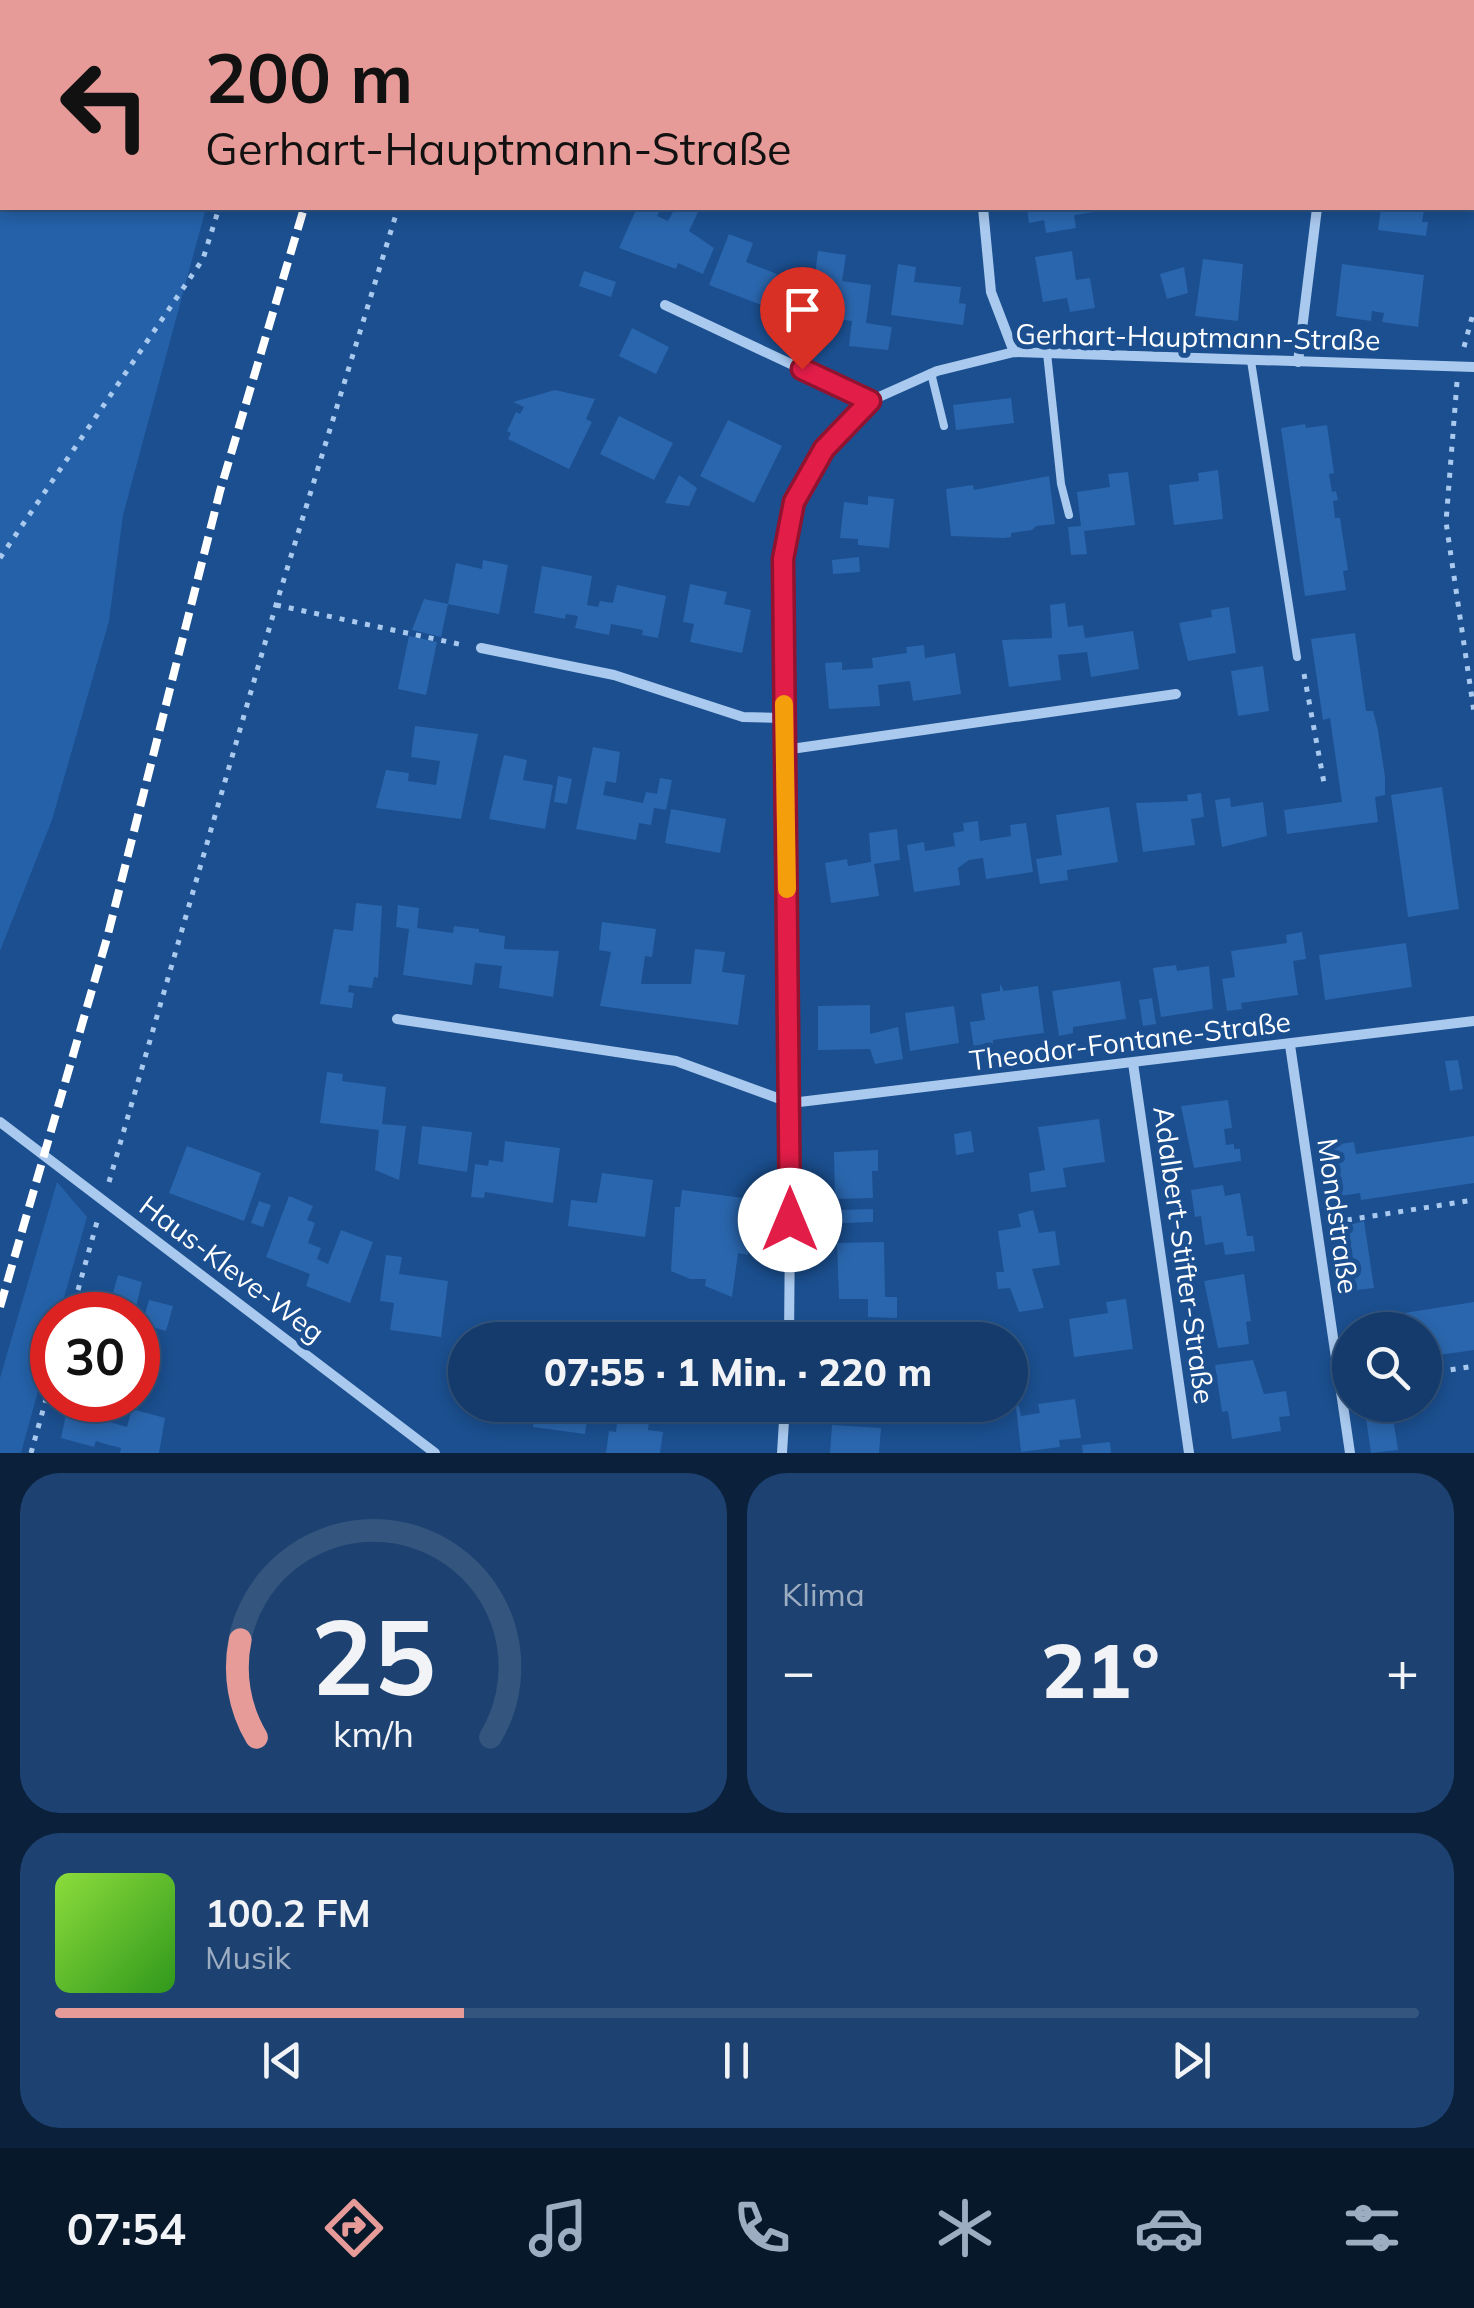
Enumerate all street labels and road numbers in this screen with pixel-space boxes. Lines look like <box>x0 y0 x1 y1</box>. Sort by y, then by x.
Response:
street label: Gerhart-Hauptmann-Straße <box>1015 316 1381 357</box>
street label: Theodor-Fontane-Straße <box>967 1003 1293 1078</box>
street label: Adalbert-Stifter-Straße <box>1146 1104 1223 1406</box>
street label: Mondstraße <box>1310 1136 1367 1296</box>
street label: Haus-Kleve-Weg <box>133 1188 332 1349</box>

